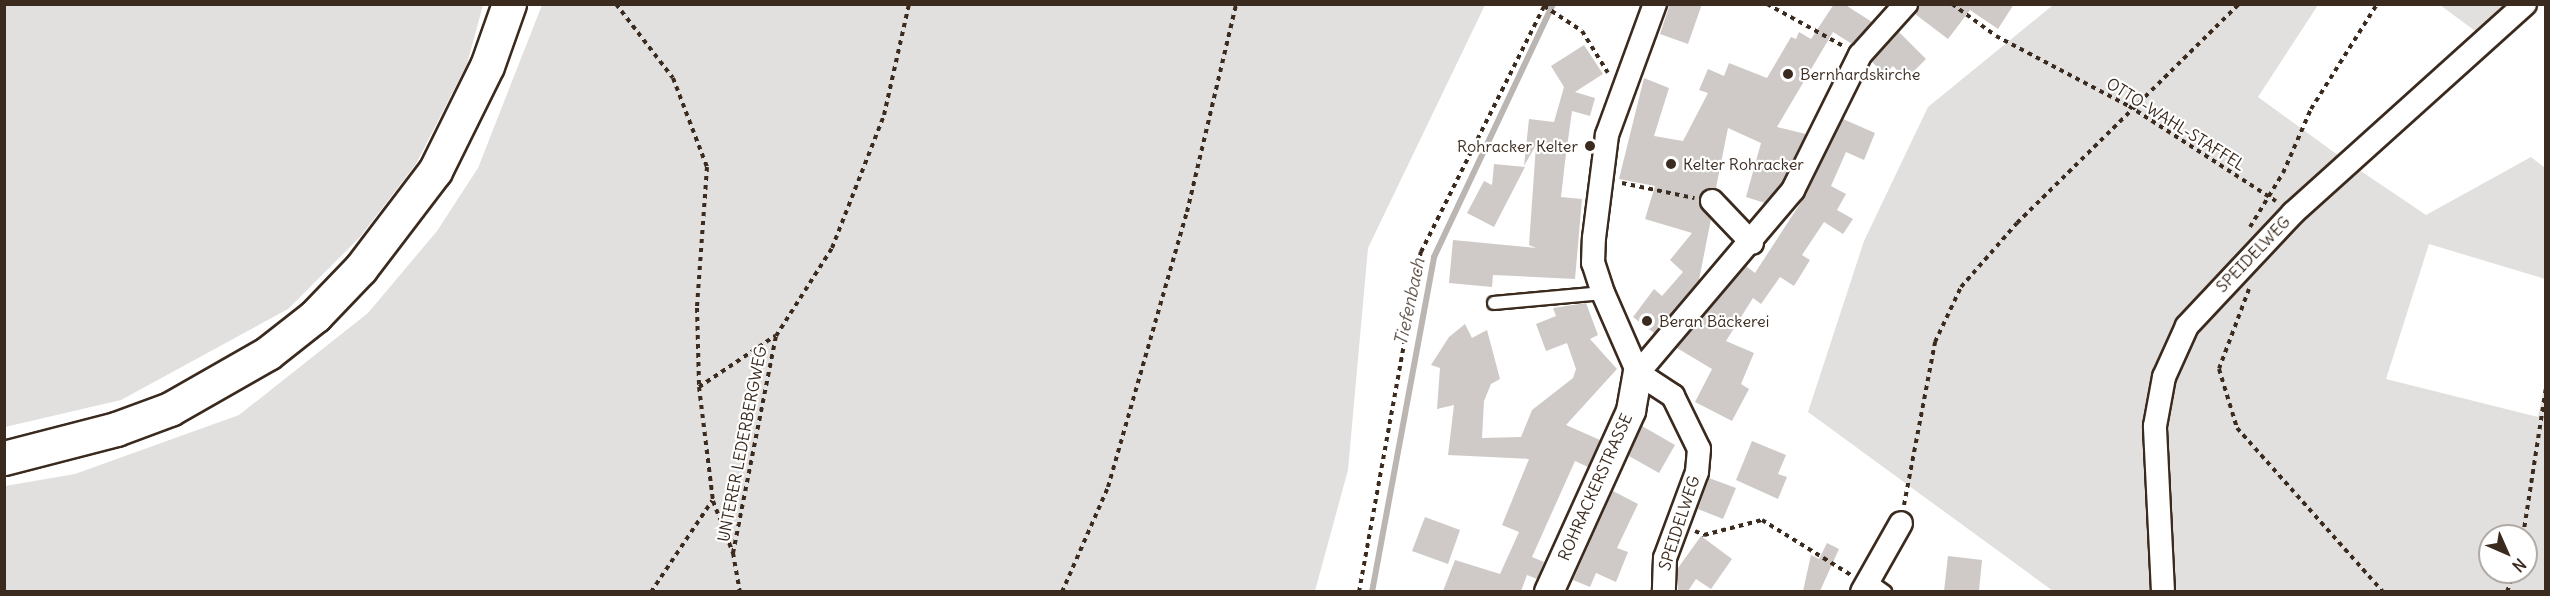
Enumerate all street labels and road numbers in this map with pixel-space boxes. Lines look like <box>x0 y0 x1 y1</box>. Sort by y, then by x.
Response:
street label: OTTO-WAHL-STAFFEL <box>2103 73 2249 175</box>
street label: SPEIDELWEG <box>2212 212 2294 296</box>
street label: UNTERER LEDERBERGWEG <box>714 344 770 544</box>
street label: ROHRACKERSTRASSE <box>1554 410 1636 564</box>
street label: SPEIDELWEG <box>1655 473 1703 573</box>

